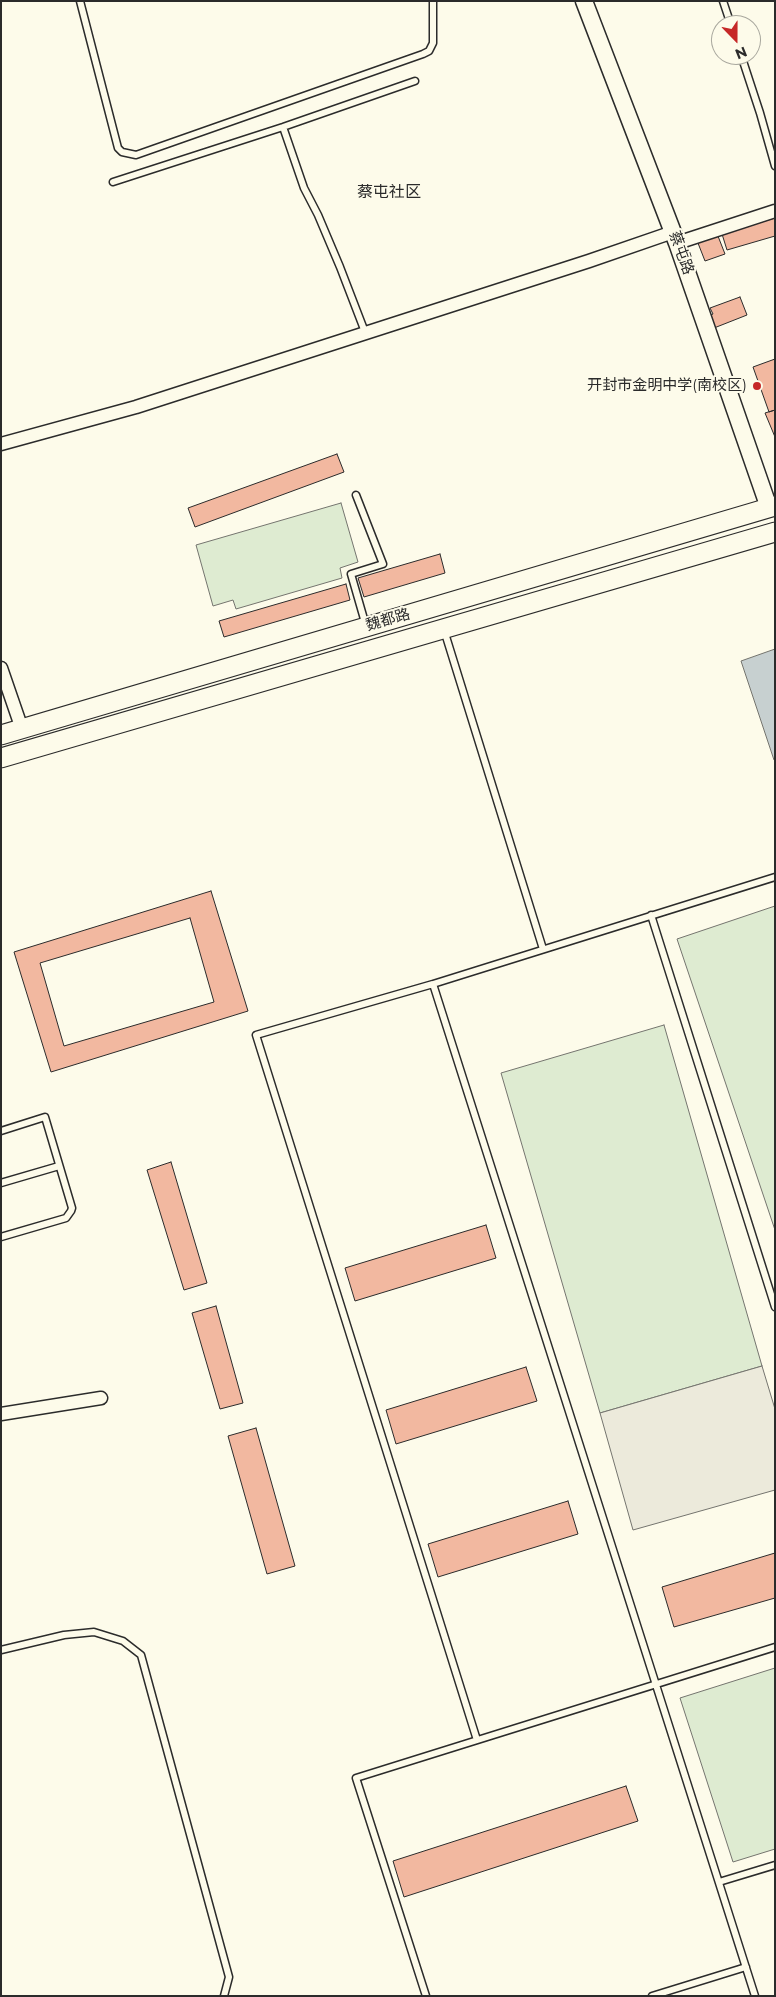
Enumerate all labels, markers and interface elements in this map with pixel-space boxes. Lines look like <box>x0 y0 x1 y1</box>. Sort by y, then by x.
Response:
north arrow <box>711 15 761 65</box>
text: N <box>733 43 750 63</box>
district label: 蔡屯社区 <box>357 182 421 202</box>
street label: 蔡屯路 <box>665 229 697 277</box>
place label: 开封市金明中学(南校区) <box>587 377 747 395</box>
marker: 开封市金明中学(南校区) <box>751 380 763 392</box>
street label: 魏都路 <box>364 605 412 635</box>

